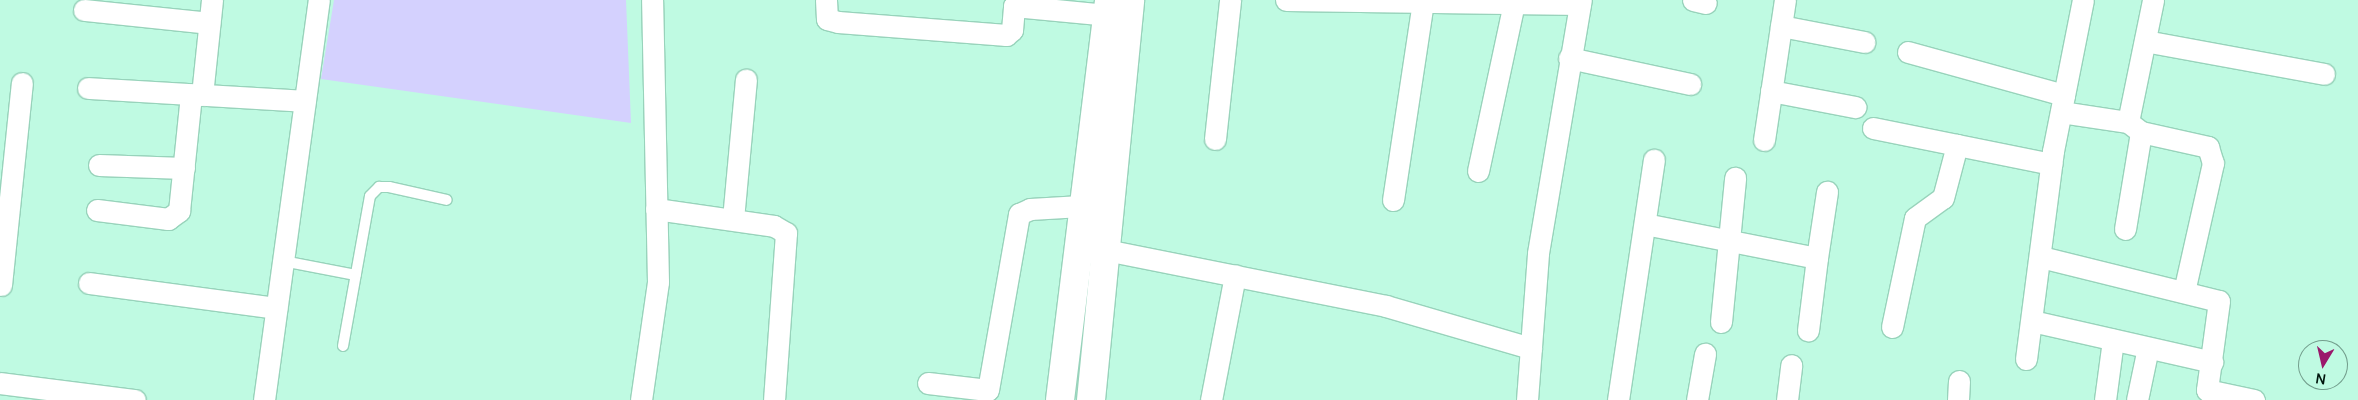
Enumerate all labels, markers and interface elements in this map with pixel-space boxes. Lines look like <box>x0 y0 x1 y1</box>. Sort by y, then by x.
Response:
north arrow <box>2298 340 2348 390</box>
text: N <box>2314 369 2327 389</box>

